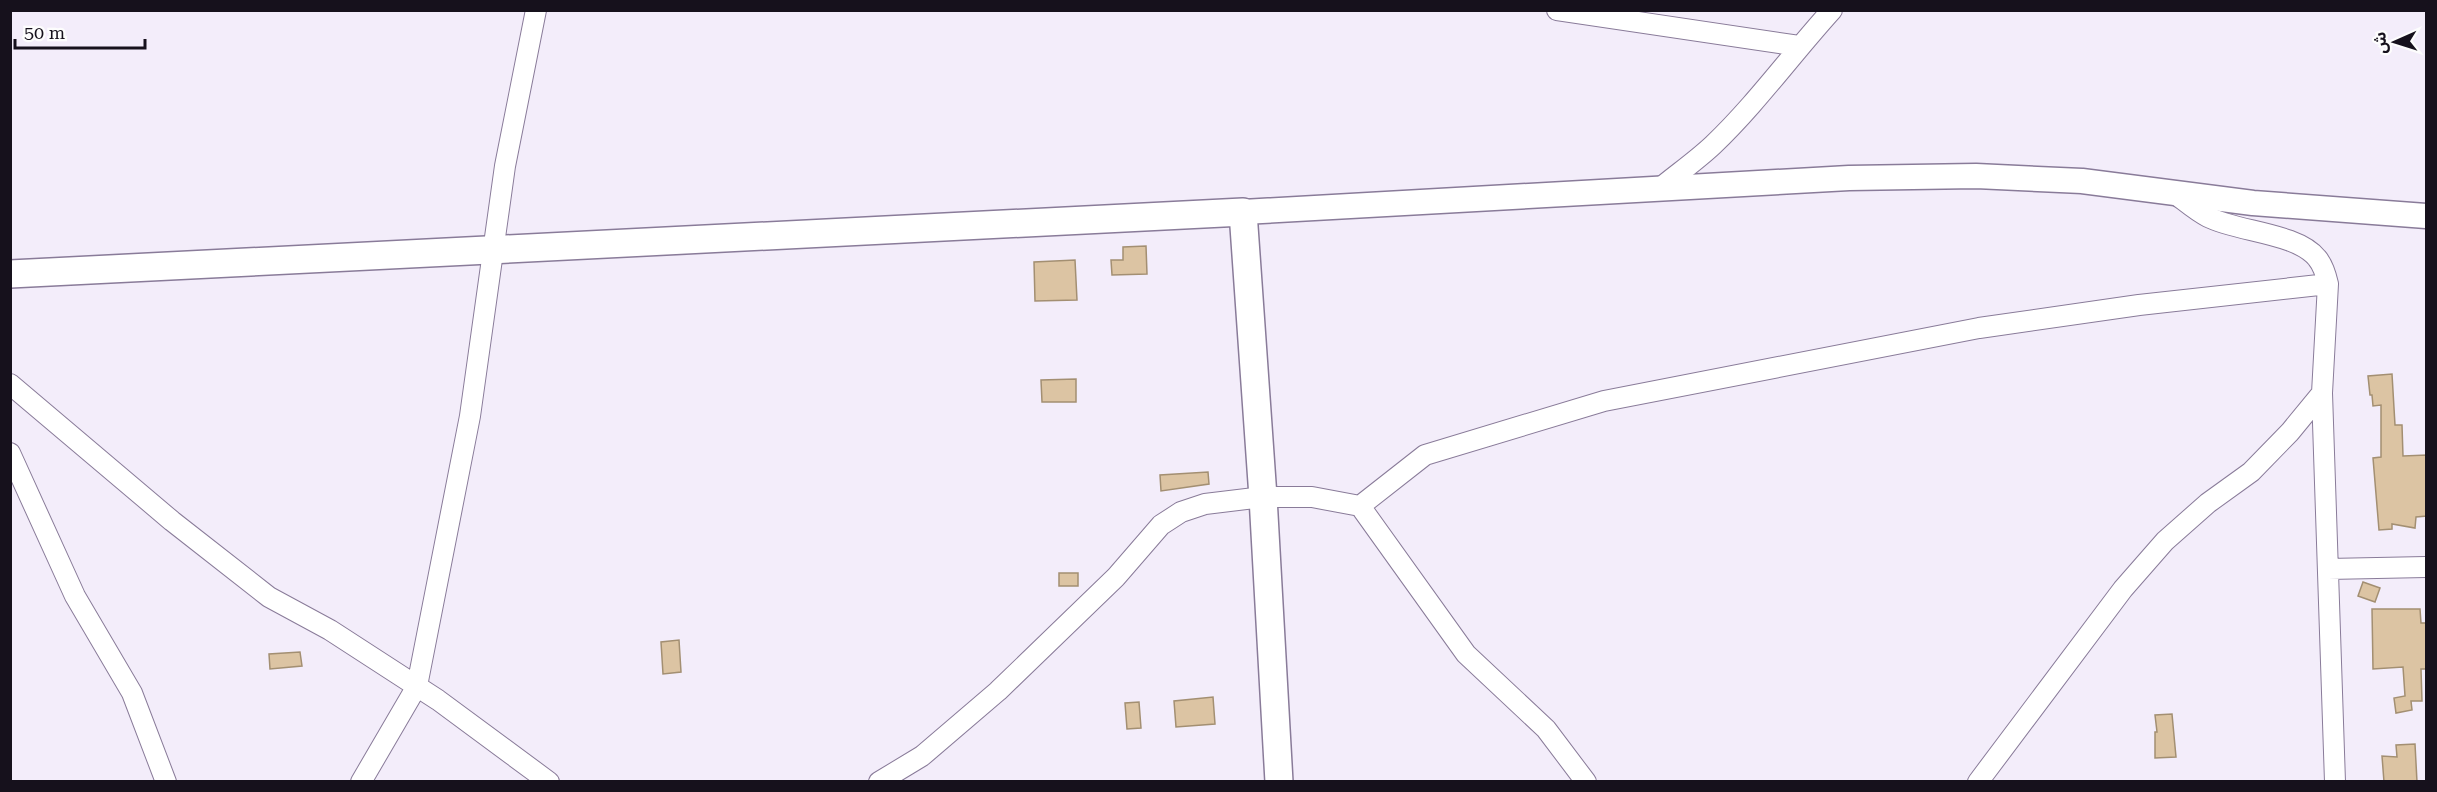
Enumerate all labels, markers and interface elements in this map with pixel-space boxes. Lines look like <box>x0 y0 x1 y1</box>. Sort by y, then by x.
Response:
scale bar <box>15 12 146 50</box>
north arrow <box>2365 12 2425 72</box>
text: 50 m <box>24 22 65 43</box>
text: ش <box>2370 31 2391 54</box>

